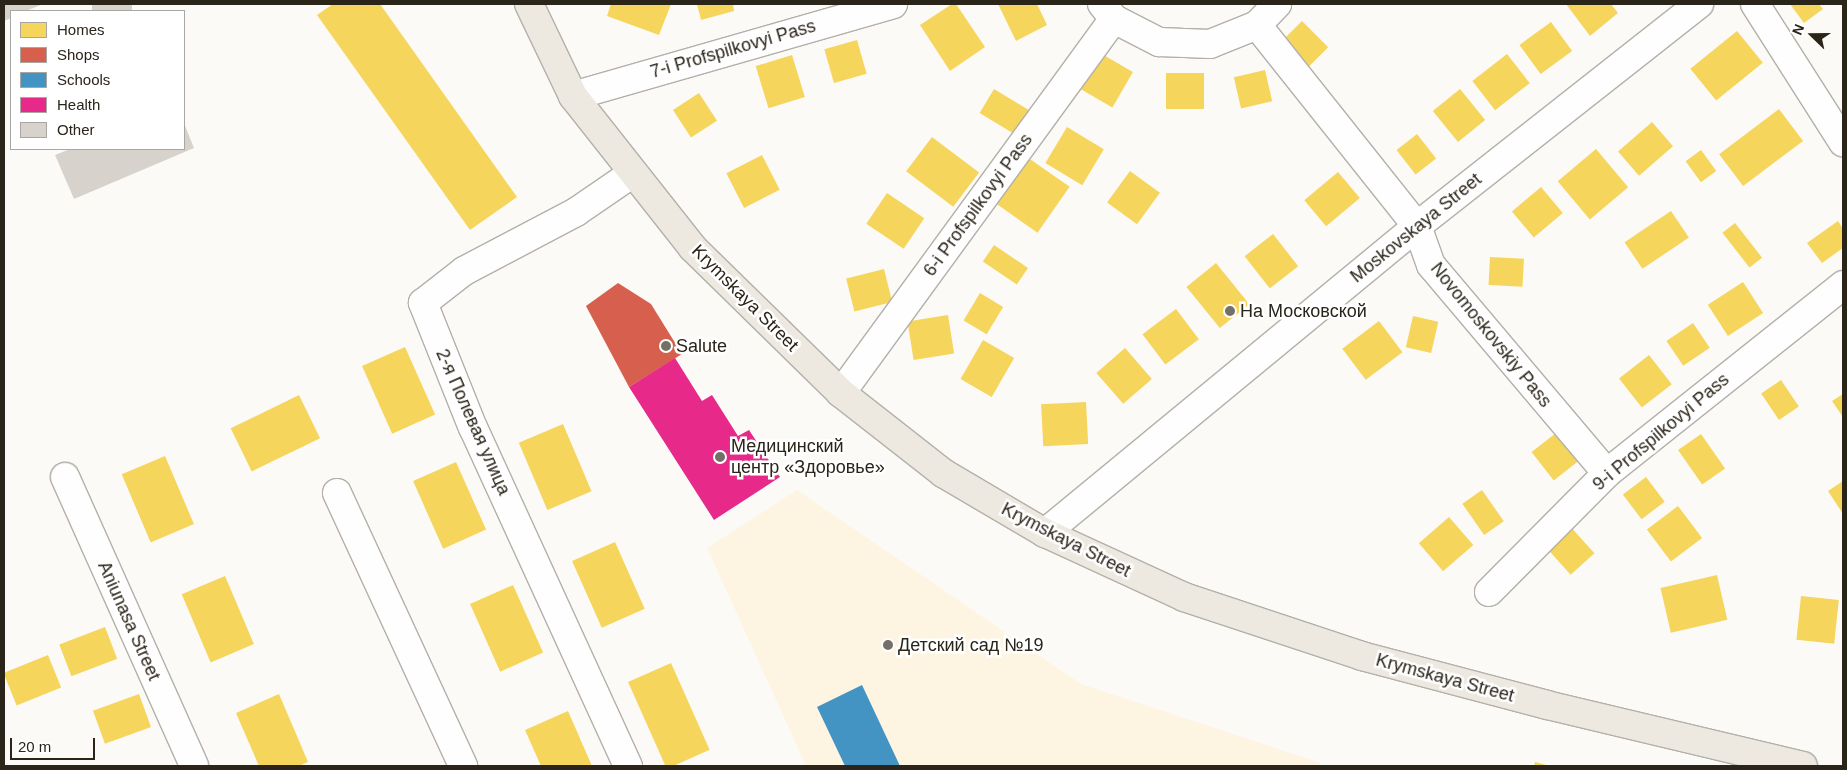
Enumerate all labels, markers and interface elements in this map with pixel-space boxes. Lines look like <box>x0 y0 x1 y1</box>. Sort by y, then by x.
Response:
legend <box>10 10 185 150</box>
north arrow <box>1787 10 1837 60</box>
street label: 7-i Profspilkovyi Pass <box>648 15 818 83</box>
text: Homes <box>57 21 105 38</box>
text: N <box>1789 22 1807 37</box>
text: Shops <box>57 46 100 63</box>
text: Schools <box>57 71 110 88</box>
text: Health <box>57 96 100 113</box>
text: Other <box>57 121 95 138</box>
street label: 6-i Profspilkovyi Pass <box>919 129 1037 281</box>
street label: Moskovskaya Street <box>1346 169 1486 287</box>
street label: Krymskaya Street <box>687 240 803 356</box>
street label: Novomoskovskiy Pass <box>1426 258 1556 412</box>
place label: На Московской <box>1240 300 1367 322</box>
marker: На Московской <box>1224 305 1236 317</box>
place label: Salute <box>676 335 727 357</box>
marker: Salute <box>660 340 672 352</box>
street label: 2-я Полевая улица <box>431 346 515 498</box>
street label: 9-i Profspilkovyi Pass <box>1589 369 1733 495</box>
place label: Медицинский центр «Здоровье» <box>731 436 885 478</box>
marker: Медицинский центр «Здоровье» <box>713 450 727 464</box>
street label: Krymskaya Street <box>998 498 1134 582</box>
street label: Aniunasa Street <box>93 558 165 684</box>
place label: Детский сад №19 <box>898 634 1043 656</box>
marker: Детский сад №19 <box>882 639 894 651</box>
street label: Krymskaya Street <box>1374 649 1516 707</box>
scale bar <box>12 728 98 760</box>
text: 20 m <box>18 738 51 755</box>

